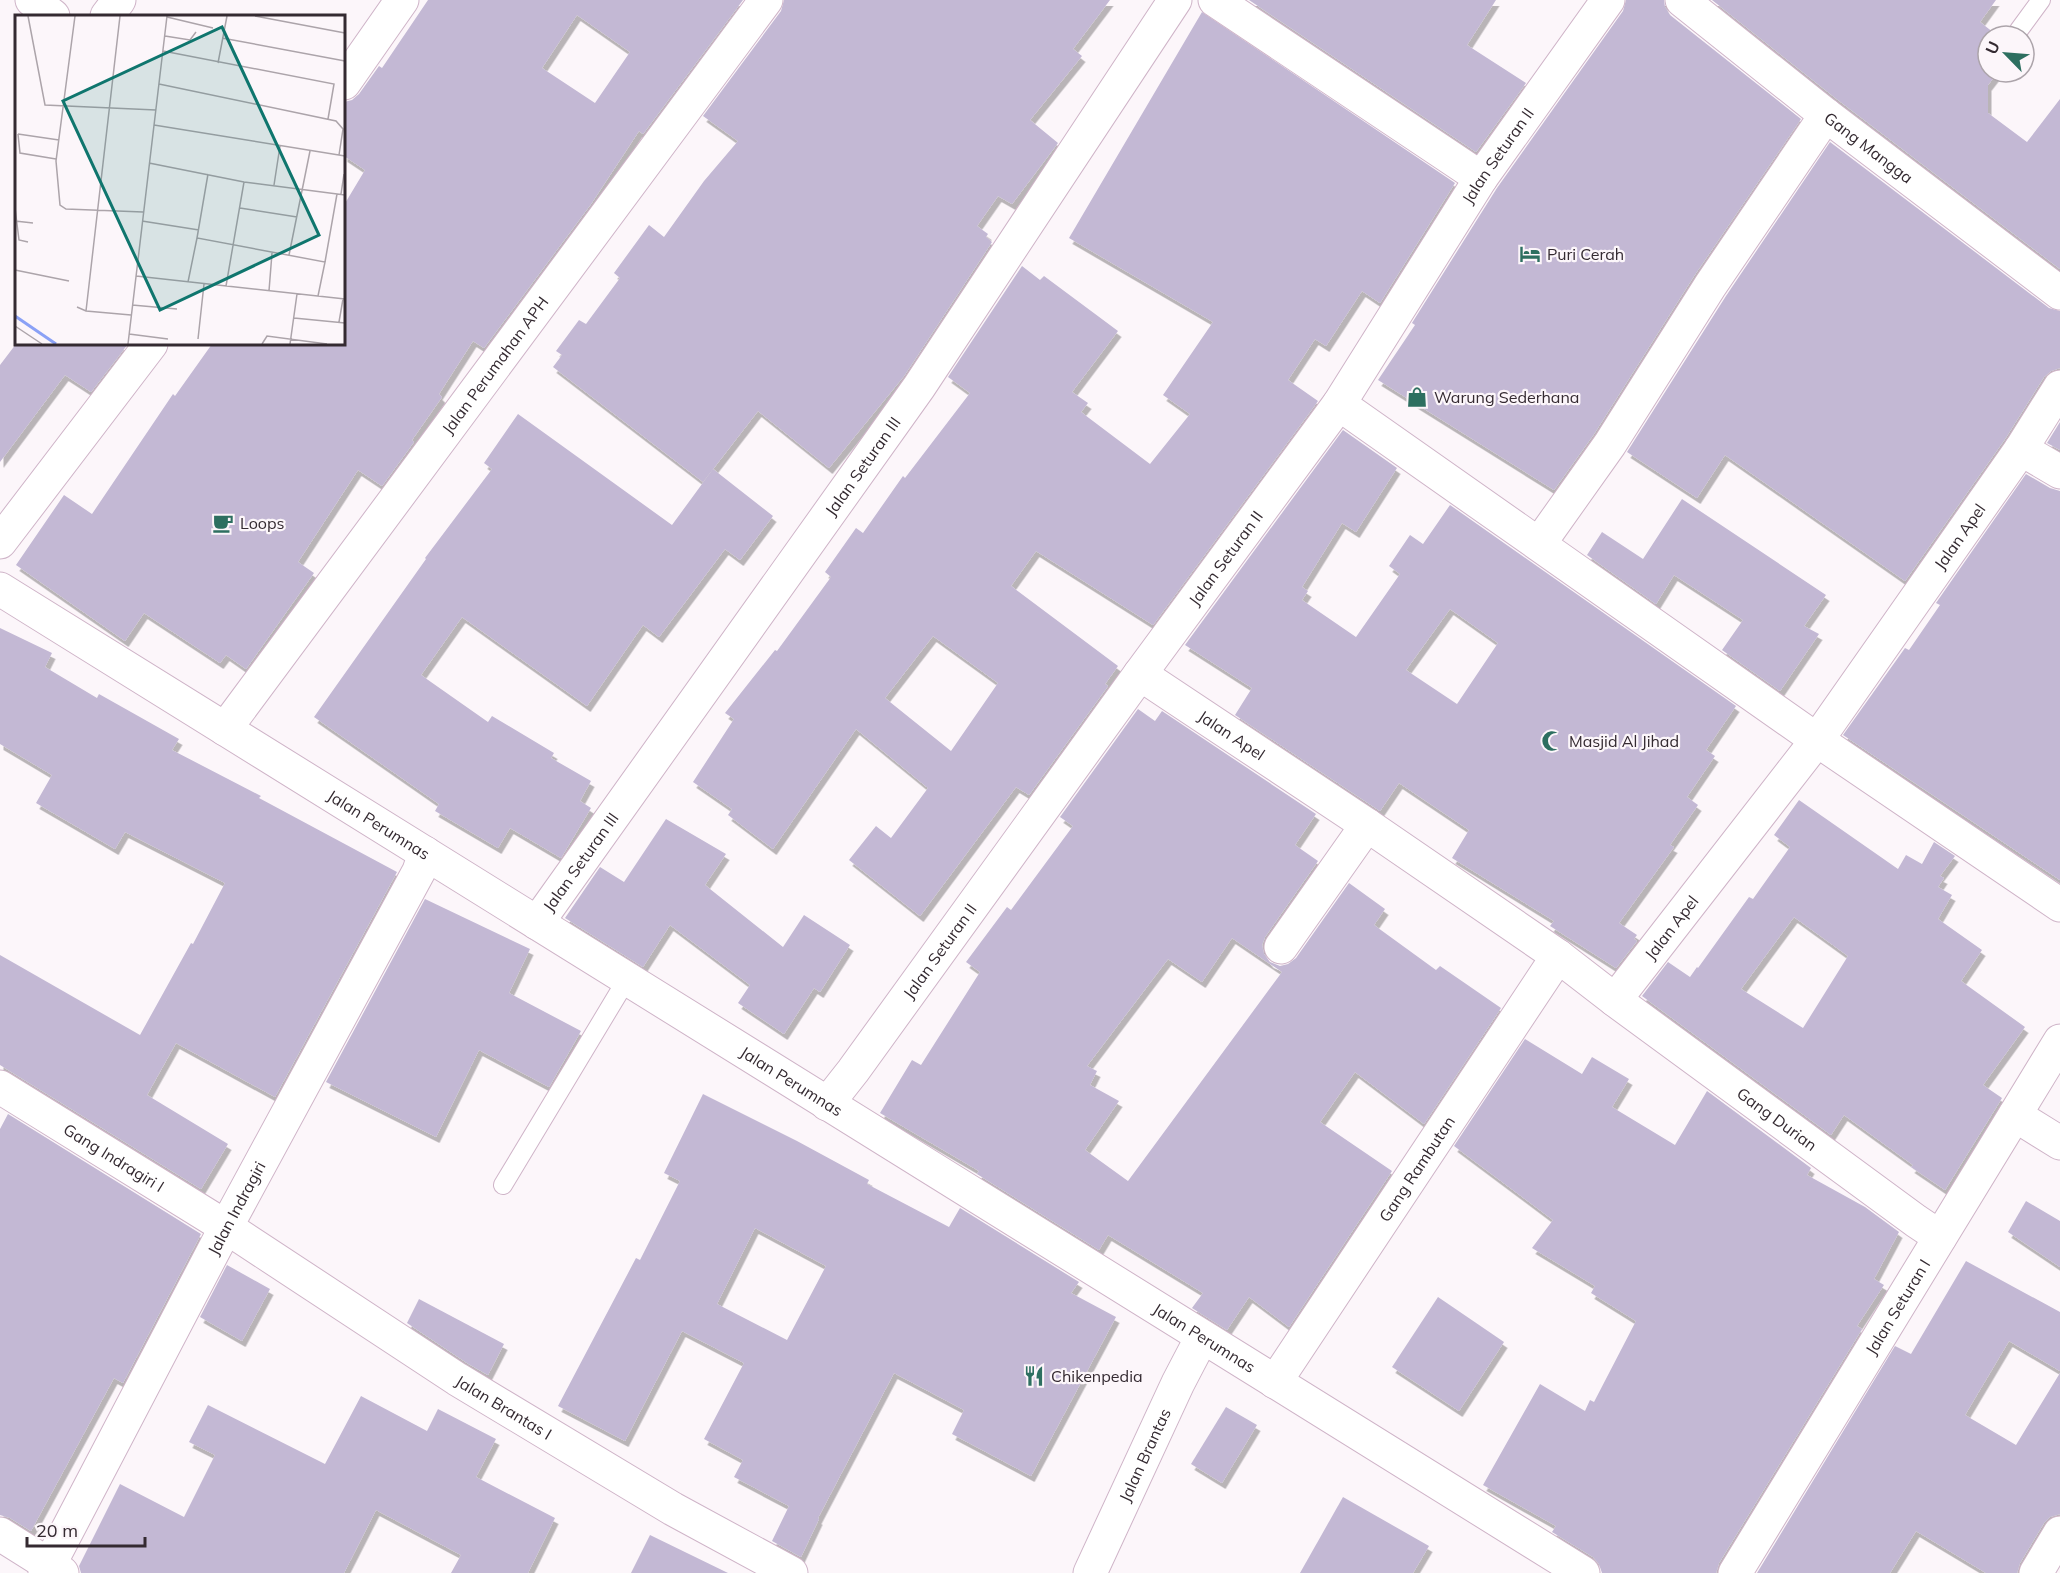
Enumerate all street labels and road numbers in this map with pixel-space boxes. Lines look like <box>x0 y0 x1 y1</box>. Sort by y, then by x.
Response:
street label: Jalan Seturan II <box>1457 104 1538 207</box>
street label: Gang Mangga <box>1820 107 1917 188</box>
street label: Jalan Perumahan APH <box>437 292 553 438</box>
street label: Jalan Seturan III <box>821 413 905 520</box>
street label: Jalan Apel <box>1930 500 1990 573</box>
street label: Jalan Seturan II <box>1184 507 1267 609</box>
street label: Jalan Apel <box>1195 706 1269 764</box>
street label: Jalan Perumnas <box>324 785 434 864</box>
street label: Jalan Seturan III <box>538 809 623 915</box>
street label: Jalan Apel <box>1640 891 1702 964</box>
street label: Jalan Seturan II <box>899 900 981 1003</box>
street label: Jalan Perumnas <box>737 1042 846 1120</box>
street label: Gang Durian <box>1733 1083 1821 1155</box>
street label: Gang Rambutan <box>1374 1112 1459 1225</box>
street label: Gang Indragiri I <box>60 1119 168 1196</box>
street label: Jalan Indragiri <box>203 1158 270 1258</box>
street label: Jalan Seturan I <box>1861 1255 1934 1358</box>
street label: Jalan Perumnas <box>1149 1298 1259 1377</box>
street label: Jalan Brantas I <box>452 1370 556 1444</box>
street label: Jalan Brantas <box>1114 1405 1175 1505</box>

